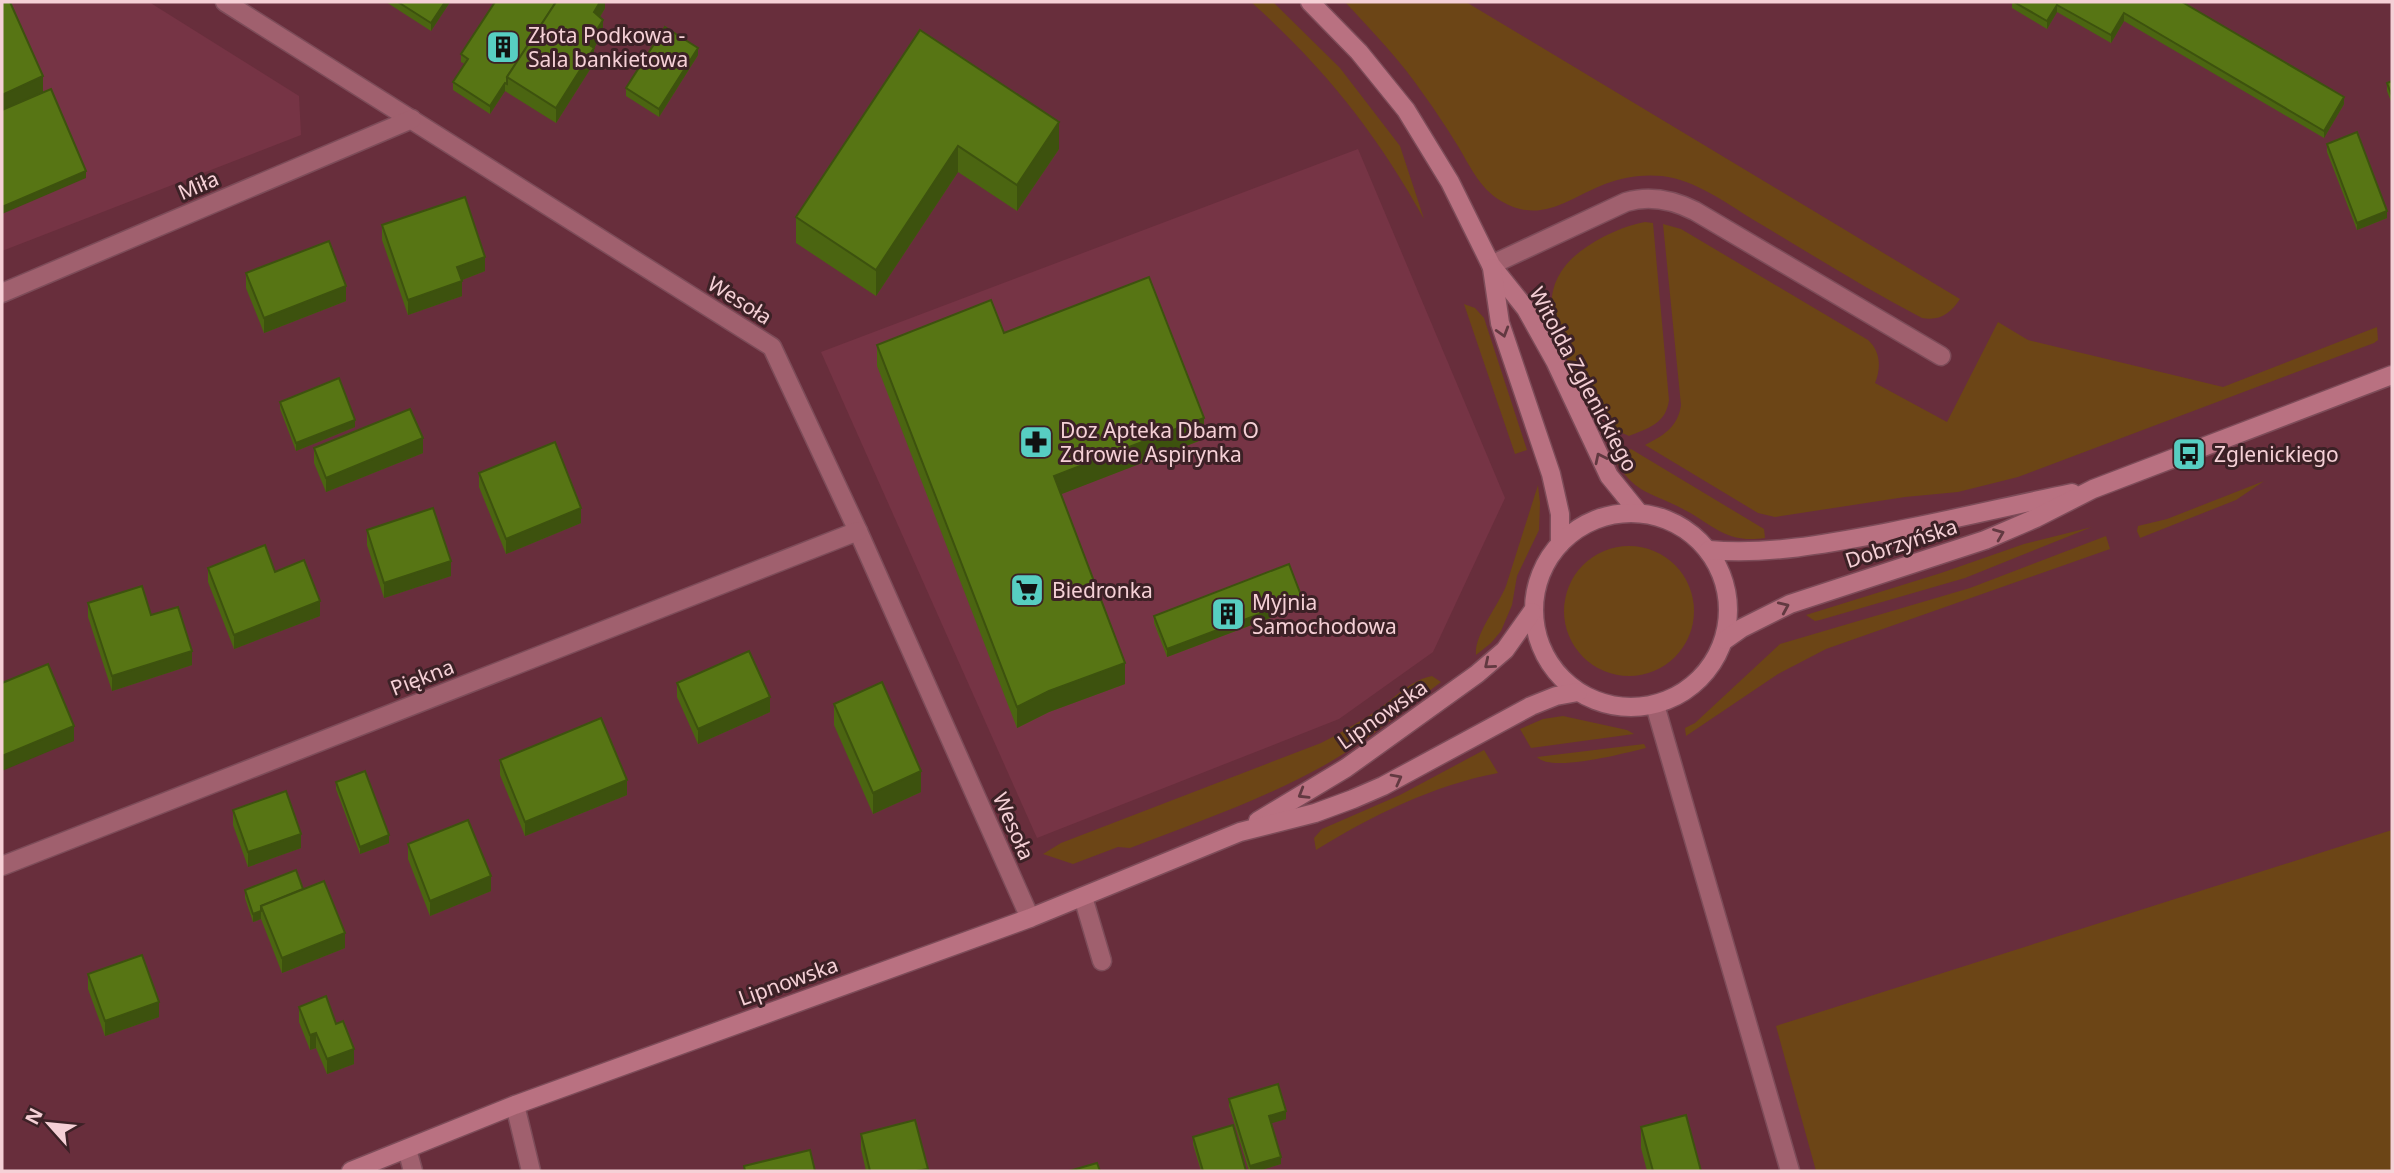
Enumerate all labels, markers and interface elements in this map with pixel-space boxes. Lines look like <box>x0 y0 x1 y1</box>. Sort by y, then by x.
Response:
place label: Złota Podkowa - Sala bankietowa <box>528 21 688 73</box>
building icon: Złota Podkowa - Sala bankietowa <box>484 28 522 66</box>
street label: Miła <box>173 164 223 206</box>
street label: Wesoła <box>703 269 777 331</box>
street label: Witolda Zglenickiego <box>1523 282 1645 476</box>
one-way arrow <box>1495 325 1510 337</box>
place label: Doz Apteka Dbam O Zdrowie Aspirynka <box>1060 416 1259 468</box>
pharmacy icon: Doz Apteka Dbam O Zdrowie Aspirynka <box>1017 423 1055 461</box>
bus stop icon: Zglenickiego <box>2170 435 2208 473</box>
place label: Zglenickiego <box>2214 440 2339 468</box>
one-way arrow <box>1594 453 1608 465</box>
street label: Dobrzyńska <box>1841 512 1961 574</box>
one-way arrow <box>1993 528 2005 542</box>
supermarket icon: Biedronka <box>1008 571 1046 609</box>
place label: Biedronka <box>1052 576 1153 604</box>
place label: Myjnia Samochodowa <box>1252 588 1397 640</box>
building icon: Myjnia Samochodowa <box>1209 595 1247 633</box>
one-way arrow <box>1777 601 1789 615</box>
street label: Piękna <box>386 652 458 702</box>
one-way arrow <box>1485 656 1498 668</box>
street label: Lipnowska <box>1331 673 1433 755</box>
one-way arrow <box>1389 773 1402 787</box>
one-way arrow <box>1298 786 1311 799</box>
street label: Wesoła <box>987 788 1041 864</box>
street label: Lipnowska <box>734 950 842 1012</box>
north arrow <box>14 1089 84 1159</box>
text: N <box>19 1103 49 1129</box>

